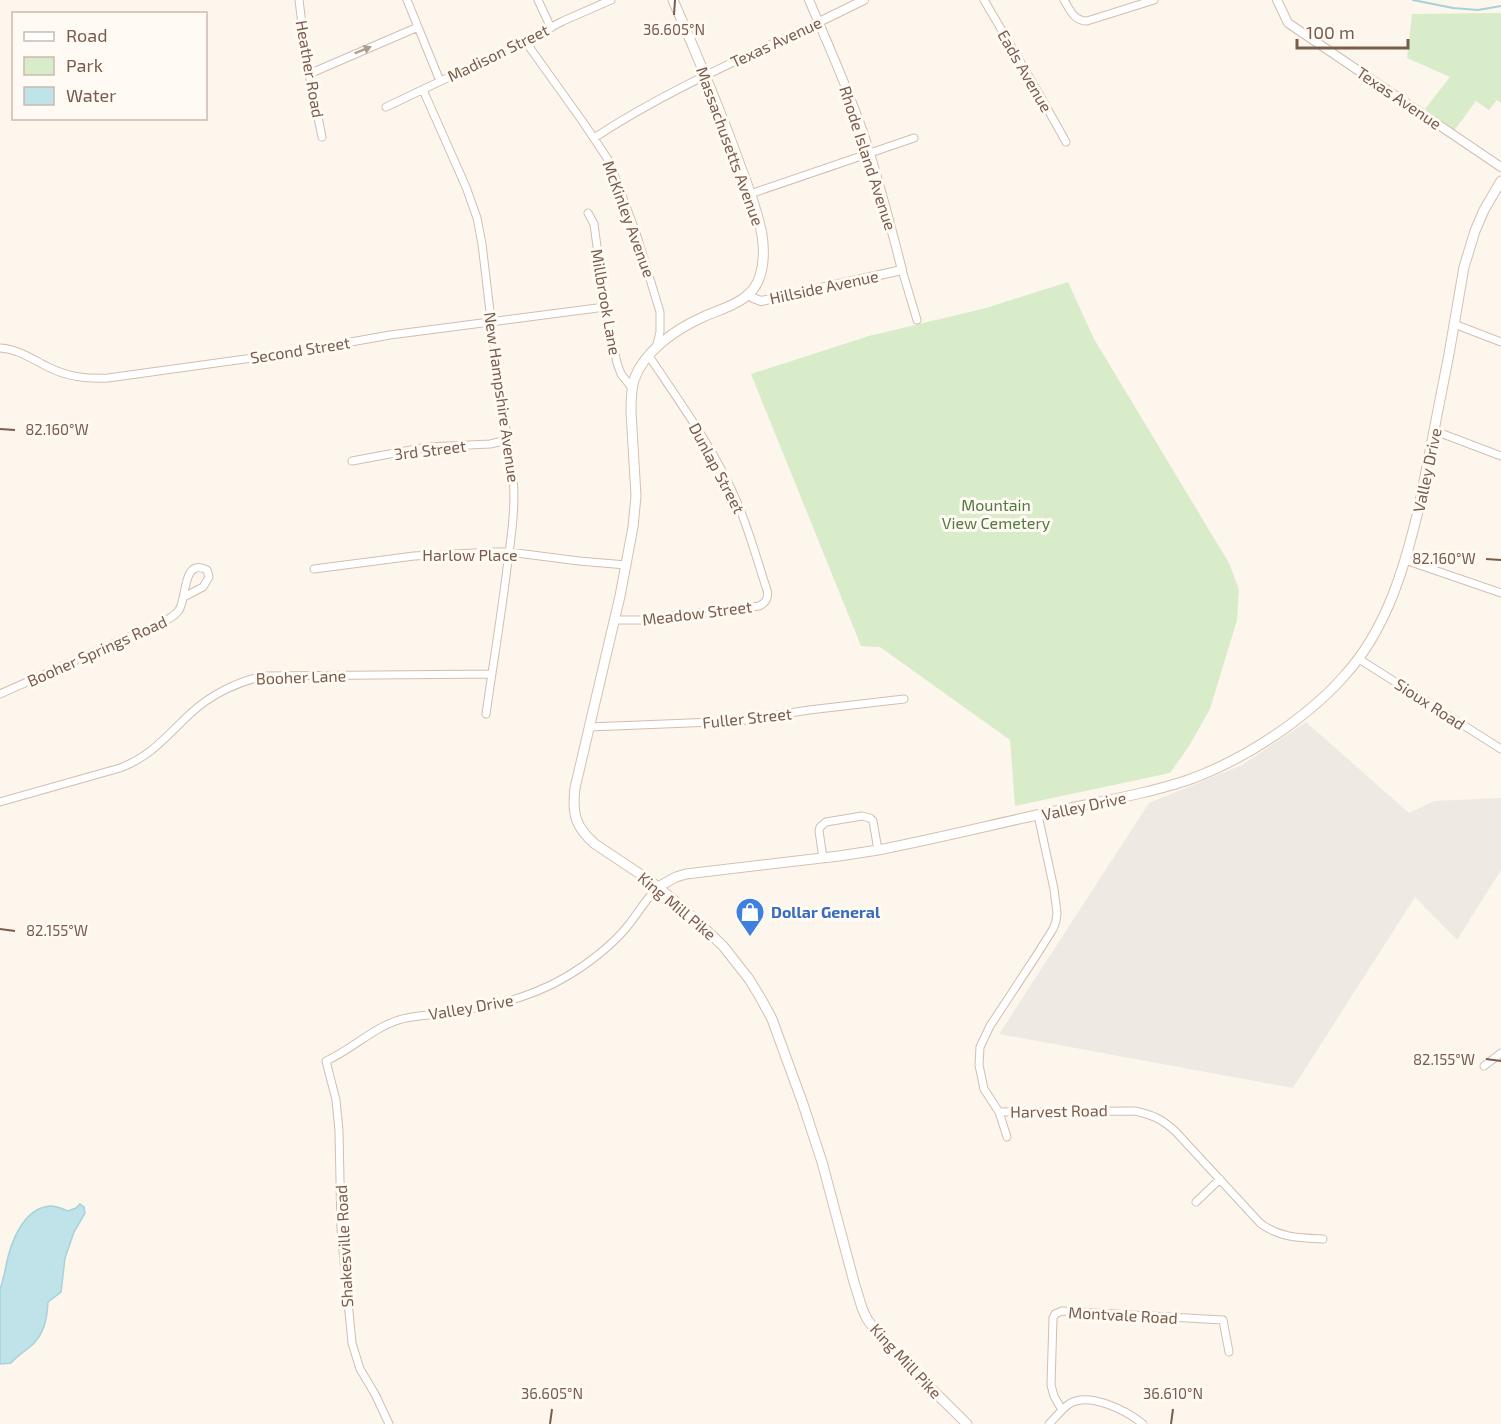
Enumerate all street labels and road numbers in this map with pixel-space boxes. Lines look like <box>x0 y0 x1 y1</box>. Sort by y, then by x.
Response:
street label: Texas Avenue <box>727 12 824 71</box>
street label: Heather Road <box>293 19 328 119</box>
street label: Madison Street <box>444 20 552 85</box>
street label: Eads Avenue <box>994 26 1057 115</box>
street label: Texas Avenue <box>1353 62 1445 133</box>
street label: Massachusetts Avenue <box>693 64 768 228</box>
street label: Rhode Island Avenue <box>836 83 901 232</box>
street label: McKinley Avenue <box>600 158 659 280</box>
street label: Millbrook Lane <box>588 247 625 356</box>
street label: Hillside Avenue <box>768 266 880 307</box>
street label: New Hampshire Avenue <box>481 310 524 483</box>
street label: Second Street <box>249 332 351 367</box>
street label: Dunlap Street <box>686 419 749 516</box>
street label: Valley Drive <box>1408 426 1445 514</box>
street label: 3rd Street <box>393 436 467 463</box>
street label: Harlow Place <box>422 545 518 564</box>
street label: Meadow Street <box>641 596 753 629</box>
street label: Booher Springs Road <box>24 611 170 690</box>
street label: Booher Lane <box>255 665 347 688</box>
street label: Sioux Road <box>1392 674 1469 733</box>
street label: Fuller Street <box>701 703 793 732</box>
street label: Valley Drive <box>1040 787 1128 824</box>
street label: King Mill Pike <box>635 868 720 944</box>
street label: Valley Drive <box>427 990 515 1023</box>
street label: Harvest Road <box>1010 1100 1108 1121</box>
street label: Shakesville Road <box>331 1184 356 1308</box>
street label: Montvale Road <box>1068 1302 1178 1327</box>
street label: King Mill Pike <box>867 1319 946 1402</box>

